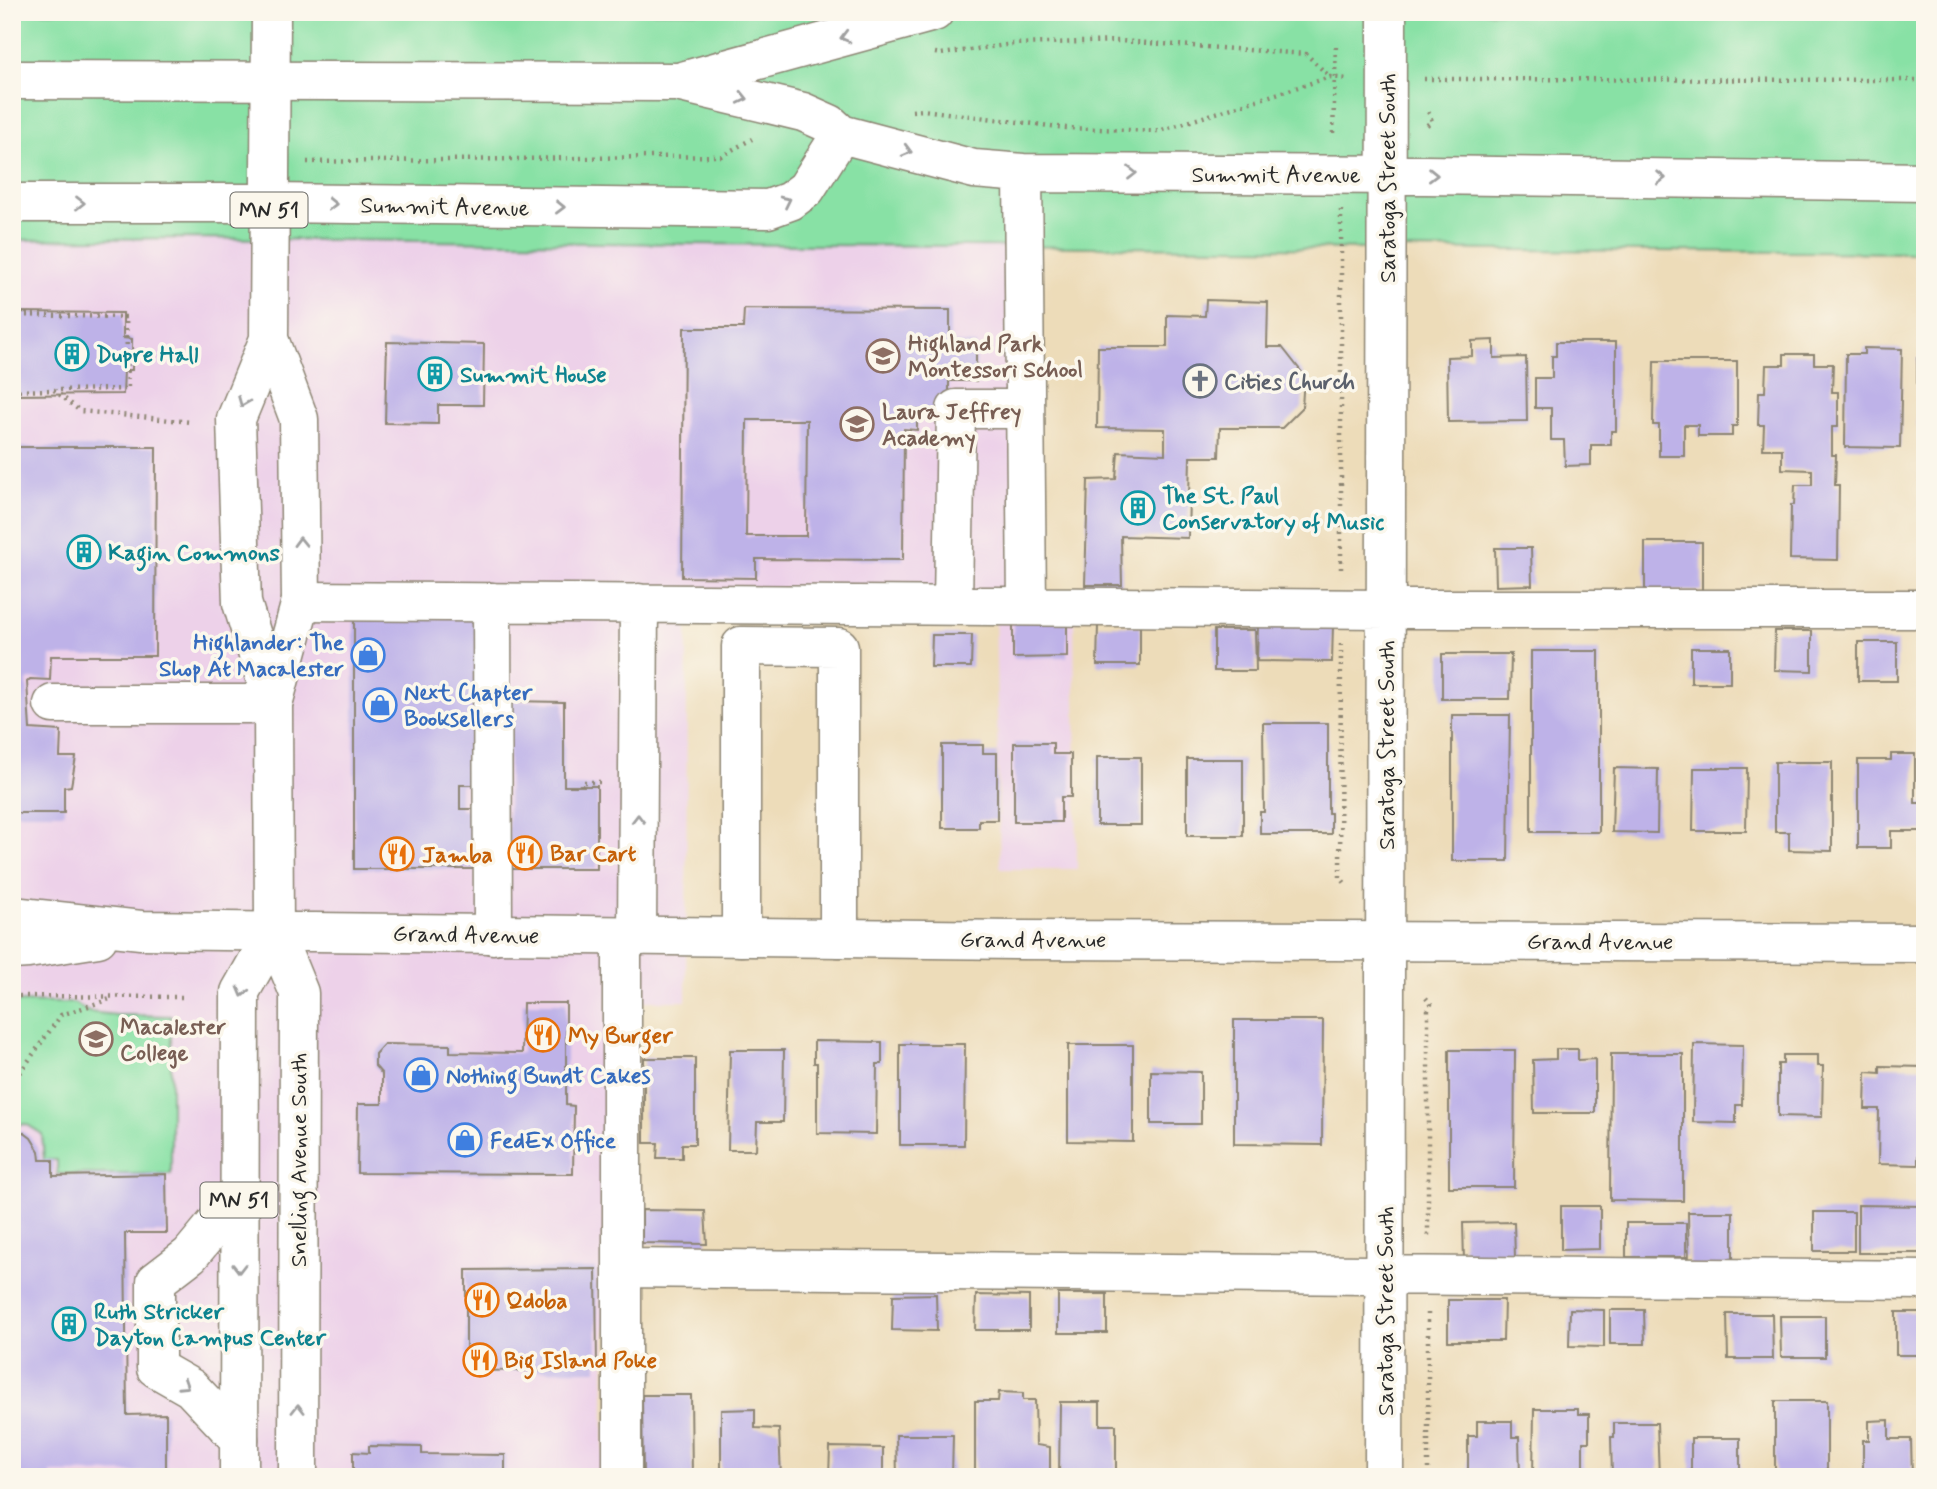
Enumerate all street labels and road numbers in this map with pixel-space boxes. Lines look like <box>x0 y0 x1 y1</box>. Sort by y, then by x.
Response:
street label: Saratoga Street South <box>1374 73 1404 283</box>
street label: Summit Avenue <box>1191 161 1361 191</box>
road number: MN 51 <box>230 192 308 228</box>
street label: Summit Avenue <box>360 192 530 224</box>
street label: Saratoga Street South <box>1373 640 1403 850</box>
street label: Grand Avenue <box>392 920 540 952</box>
street label: Grand Avenue <box>960 926 1106 956</box>
street label: Grand Avenue <box>1527 928 1673 958</box>
street label: Snelling Avenue South <box>285 1053 317 1267</box>
road number: MN 51 <box>201 1182 278 1218</box>
street label: Saratoga Street South <box>1372 1206 1402 1416</box>

